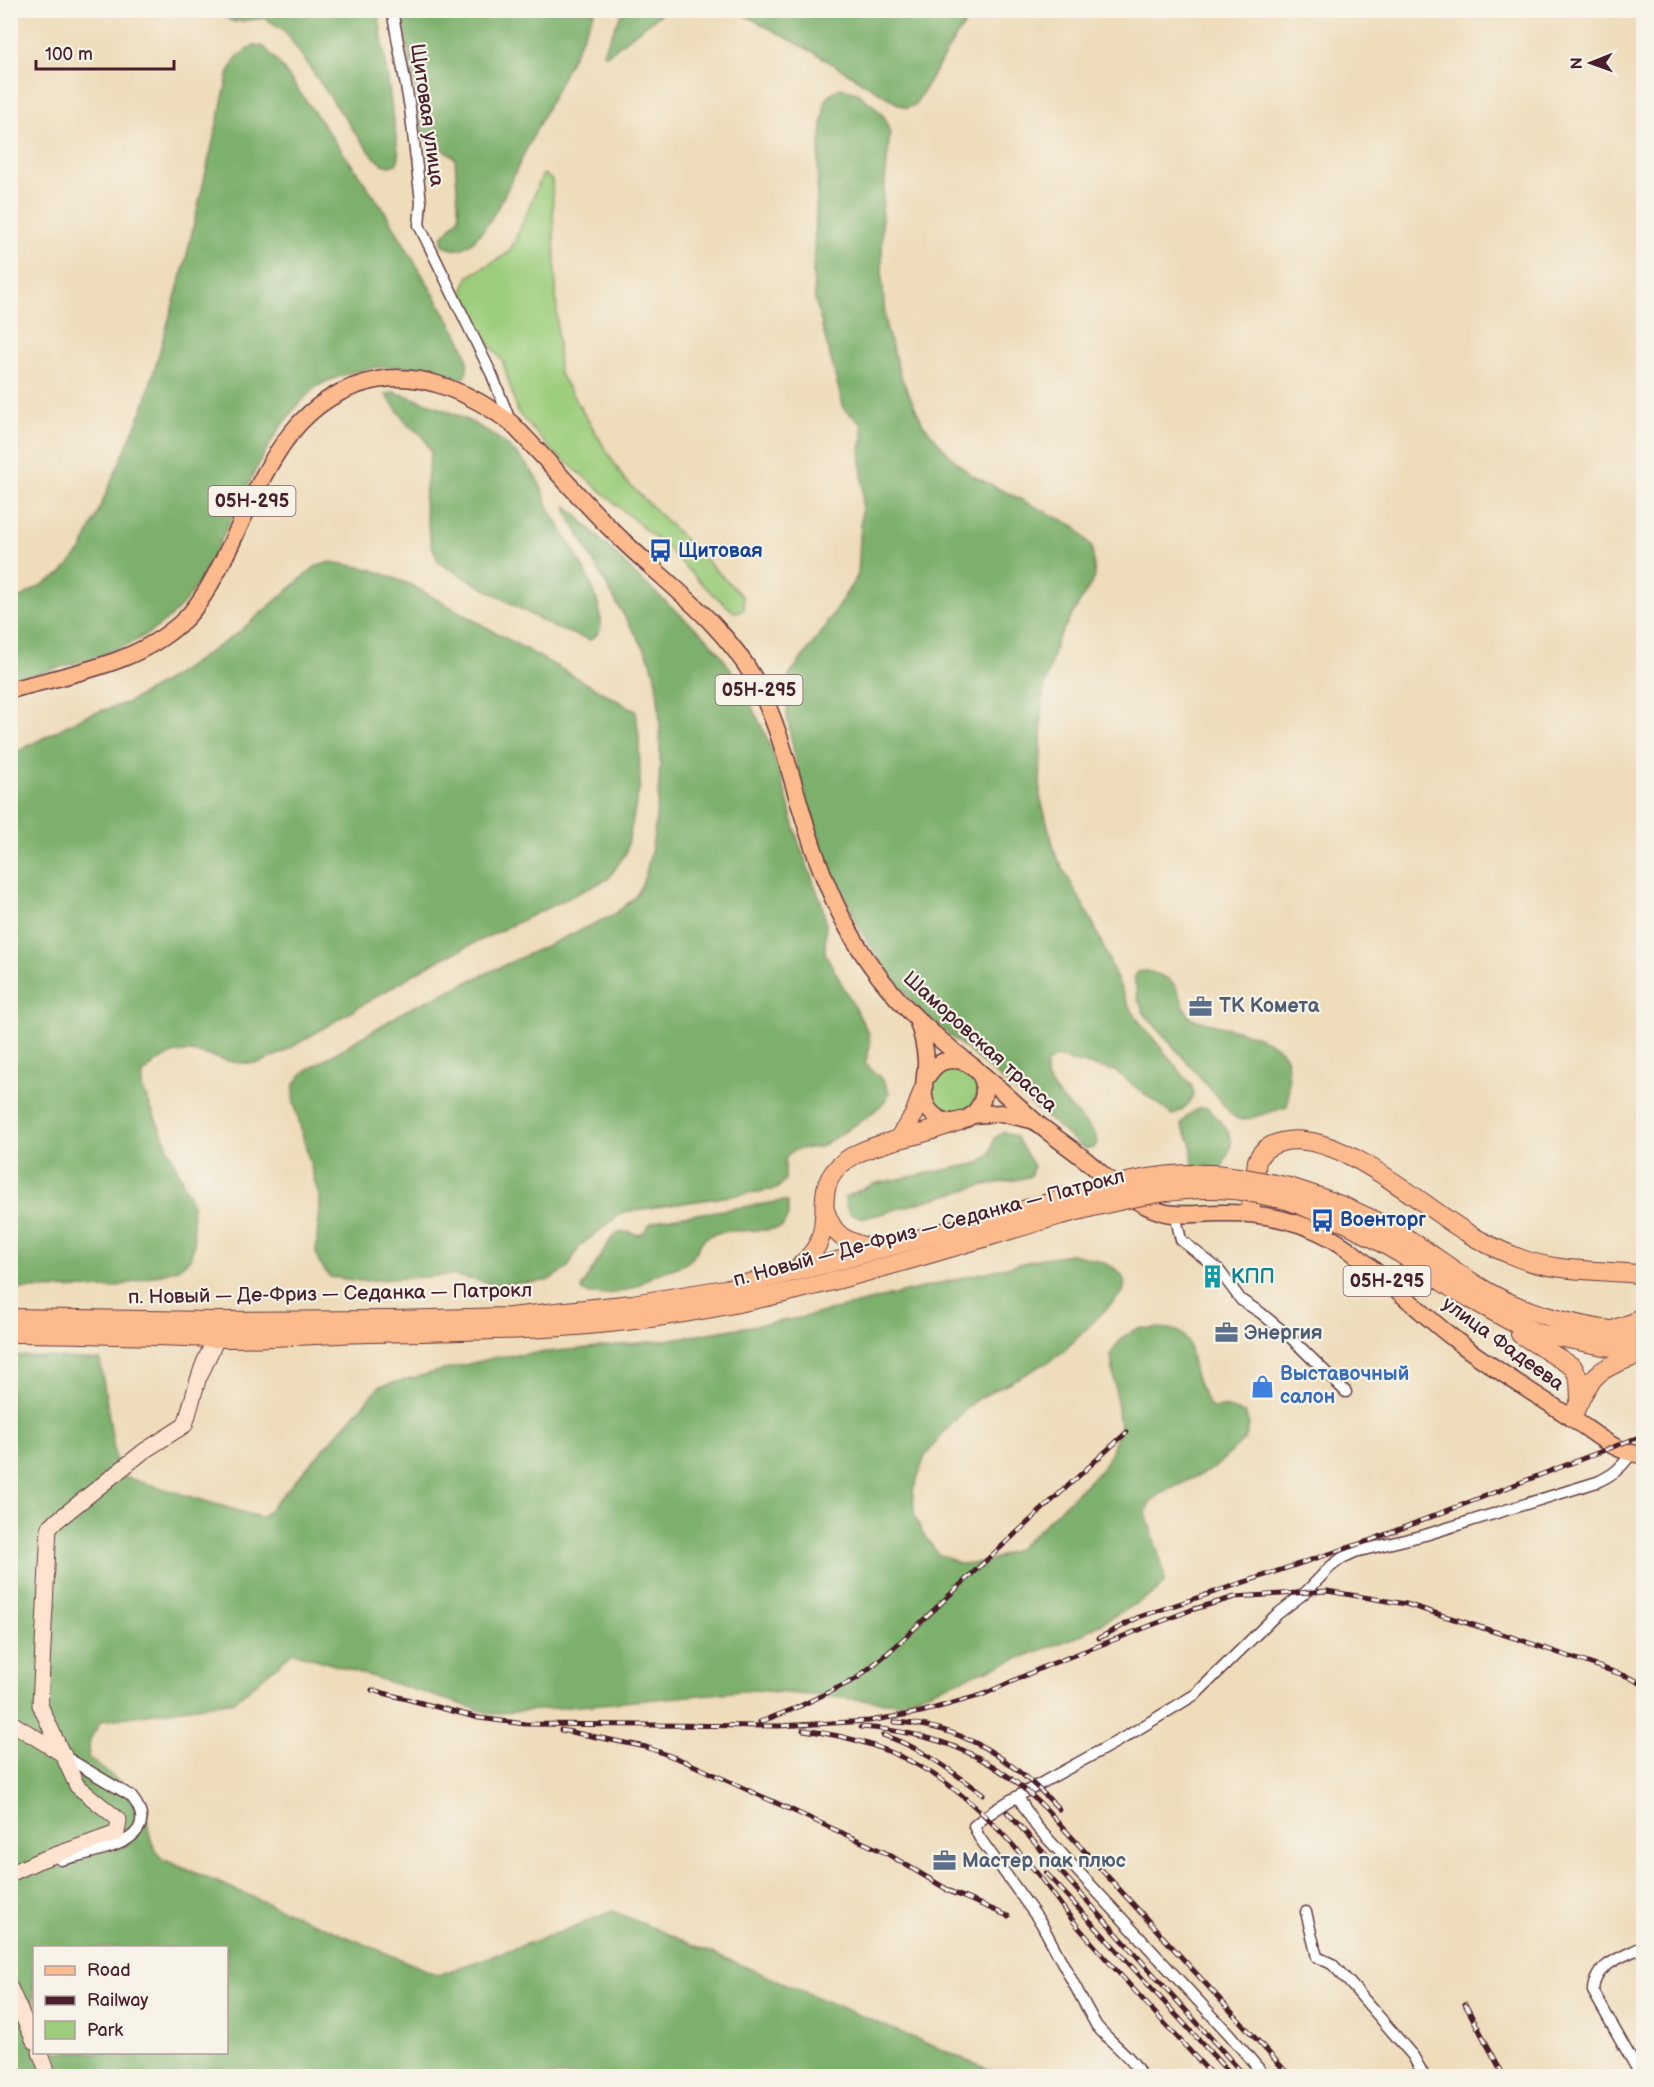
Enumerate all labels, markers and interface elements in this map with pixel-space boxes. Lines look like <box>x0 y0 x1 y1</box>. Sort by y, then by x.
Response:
scale bar <box>36 33 174 71</box>
north arrow <box>1561 33 1621 93</box>
street label: Щитовая улица <box>405 42 449 188</box>
text: 100 m <box>45 44 93 65</box>
text: N <box>1568 57 1587 69</box>
road number: 05Н-295 <box>208 486 296 516</box>
bus stop icon: Щитовая <box>647 538 673 564</box>
place label: Щитовая <box>678 539 763 563</box>
road number: 05Н-295 <box>716 675 802 705</box>
street label: Шаморовская трасса <box>898 966 1062 1118</box>
office icon: ТК Комета <box>1188 993 1214 1019</box>
place label: ТК Комета <box>1219 994 1320 1018</box>
street label: п. Новый — Де-Фриз — Седанка — Патрокл <box>731 1164 1127 1292</box>
bus stop icon: Военторг <box>1309 1207 1335 1233</box>
place label: Военторг <box>1340 1208 1426 1232</box>
building icon: КПП <box>1200 1264 1226 1290</box>
place label: КПП <box>1231 1265 1275 1289</box>
road number: 05Н-295 <box>1344 1266 1430 1296</box>
street label: п. Новый — Де-Фриз — Седанка — Патрокл <box>128 1278 532 1310</box>
street label: улица Фадеева <box>1437 1292 1569 1396</box>
office icon: Энергия <box>1213 1320 1239 1346</box>
place label: Энергия <box>1244 1321 1323 1345</box>
place label: Выставочный салон <box>1280 1362 1409 1409</box>
shop icon: Выставочный салон <box>1249 1373 1275 1399</box>
office icon: Мастер пак плюс <box>931 1848 957 1874</box>
place label: Мастер пак плюс <box>962 1849 1126 1873</box>
legend <box>33 1946 228 2054</box>
text: Road <box>87 1960 131 1981</box>
text: Railway <box>87 1990 149 2011</box>
text: Park <box>87 2020 123 2041</box>

